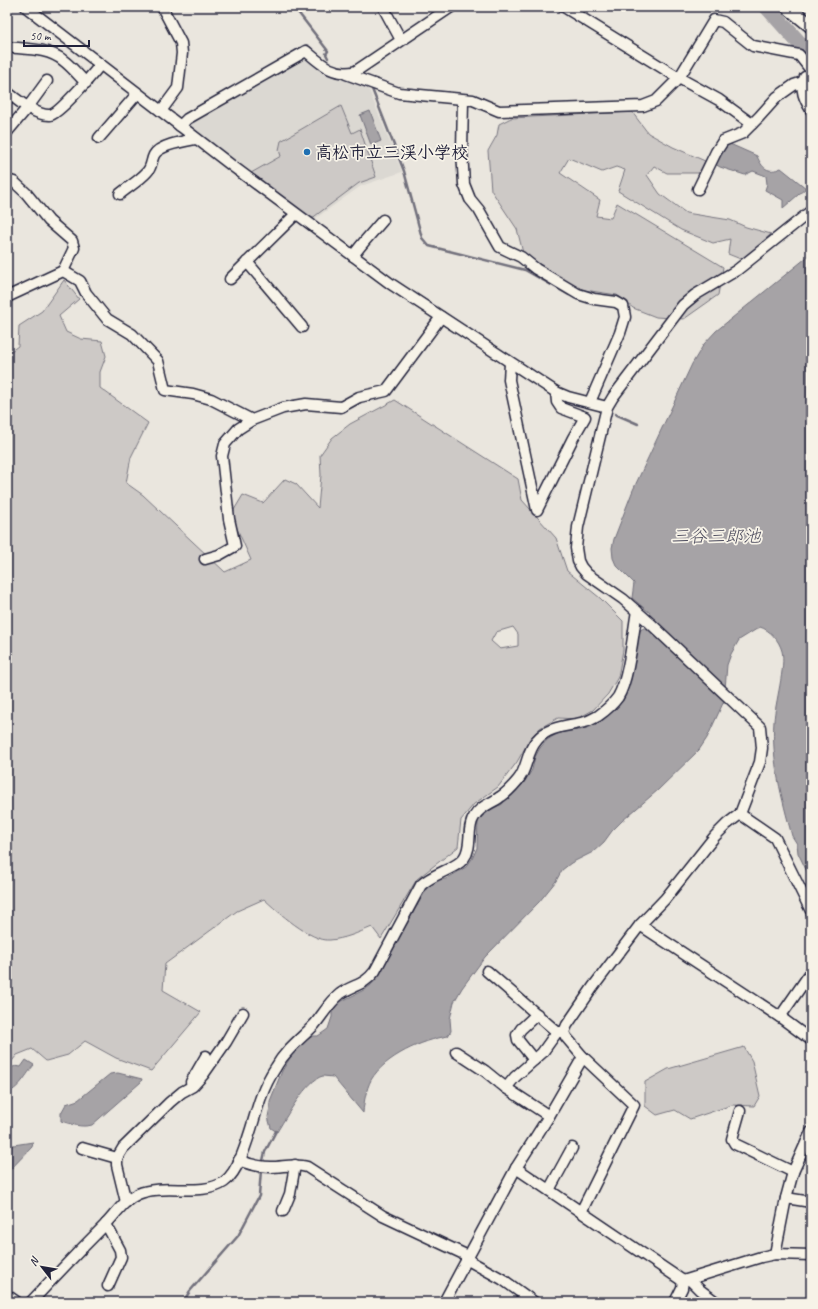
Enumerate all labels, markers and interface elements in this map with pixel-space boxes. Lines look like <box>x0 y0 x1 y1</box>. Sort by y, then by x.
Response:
scale bar <box>24 22 89 48</box>
text: 50 m <box>30 28 52 44</box>
place label: 高松市立三渓小学校 <box>315 142 468 163</box>
marker: 高松市立三渓小学校 <box>302 147 312 157</box>
water label: 三谷三郎池 <box>671 525 762 547</box>
north arrow <box>22 1247 62 1287</box>
text: N <box>26 1253 42 1268</box>

